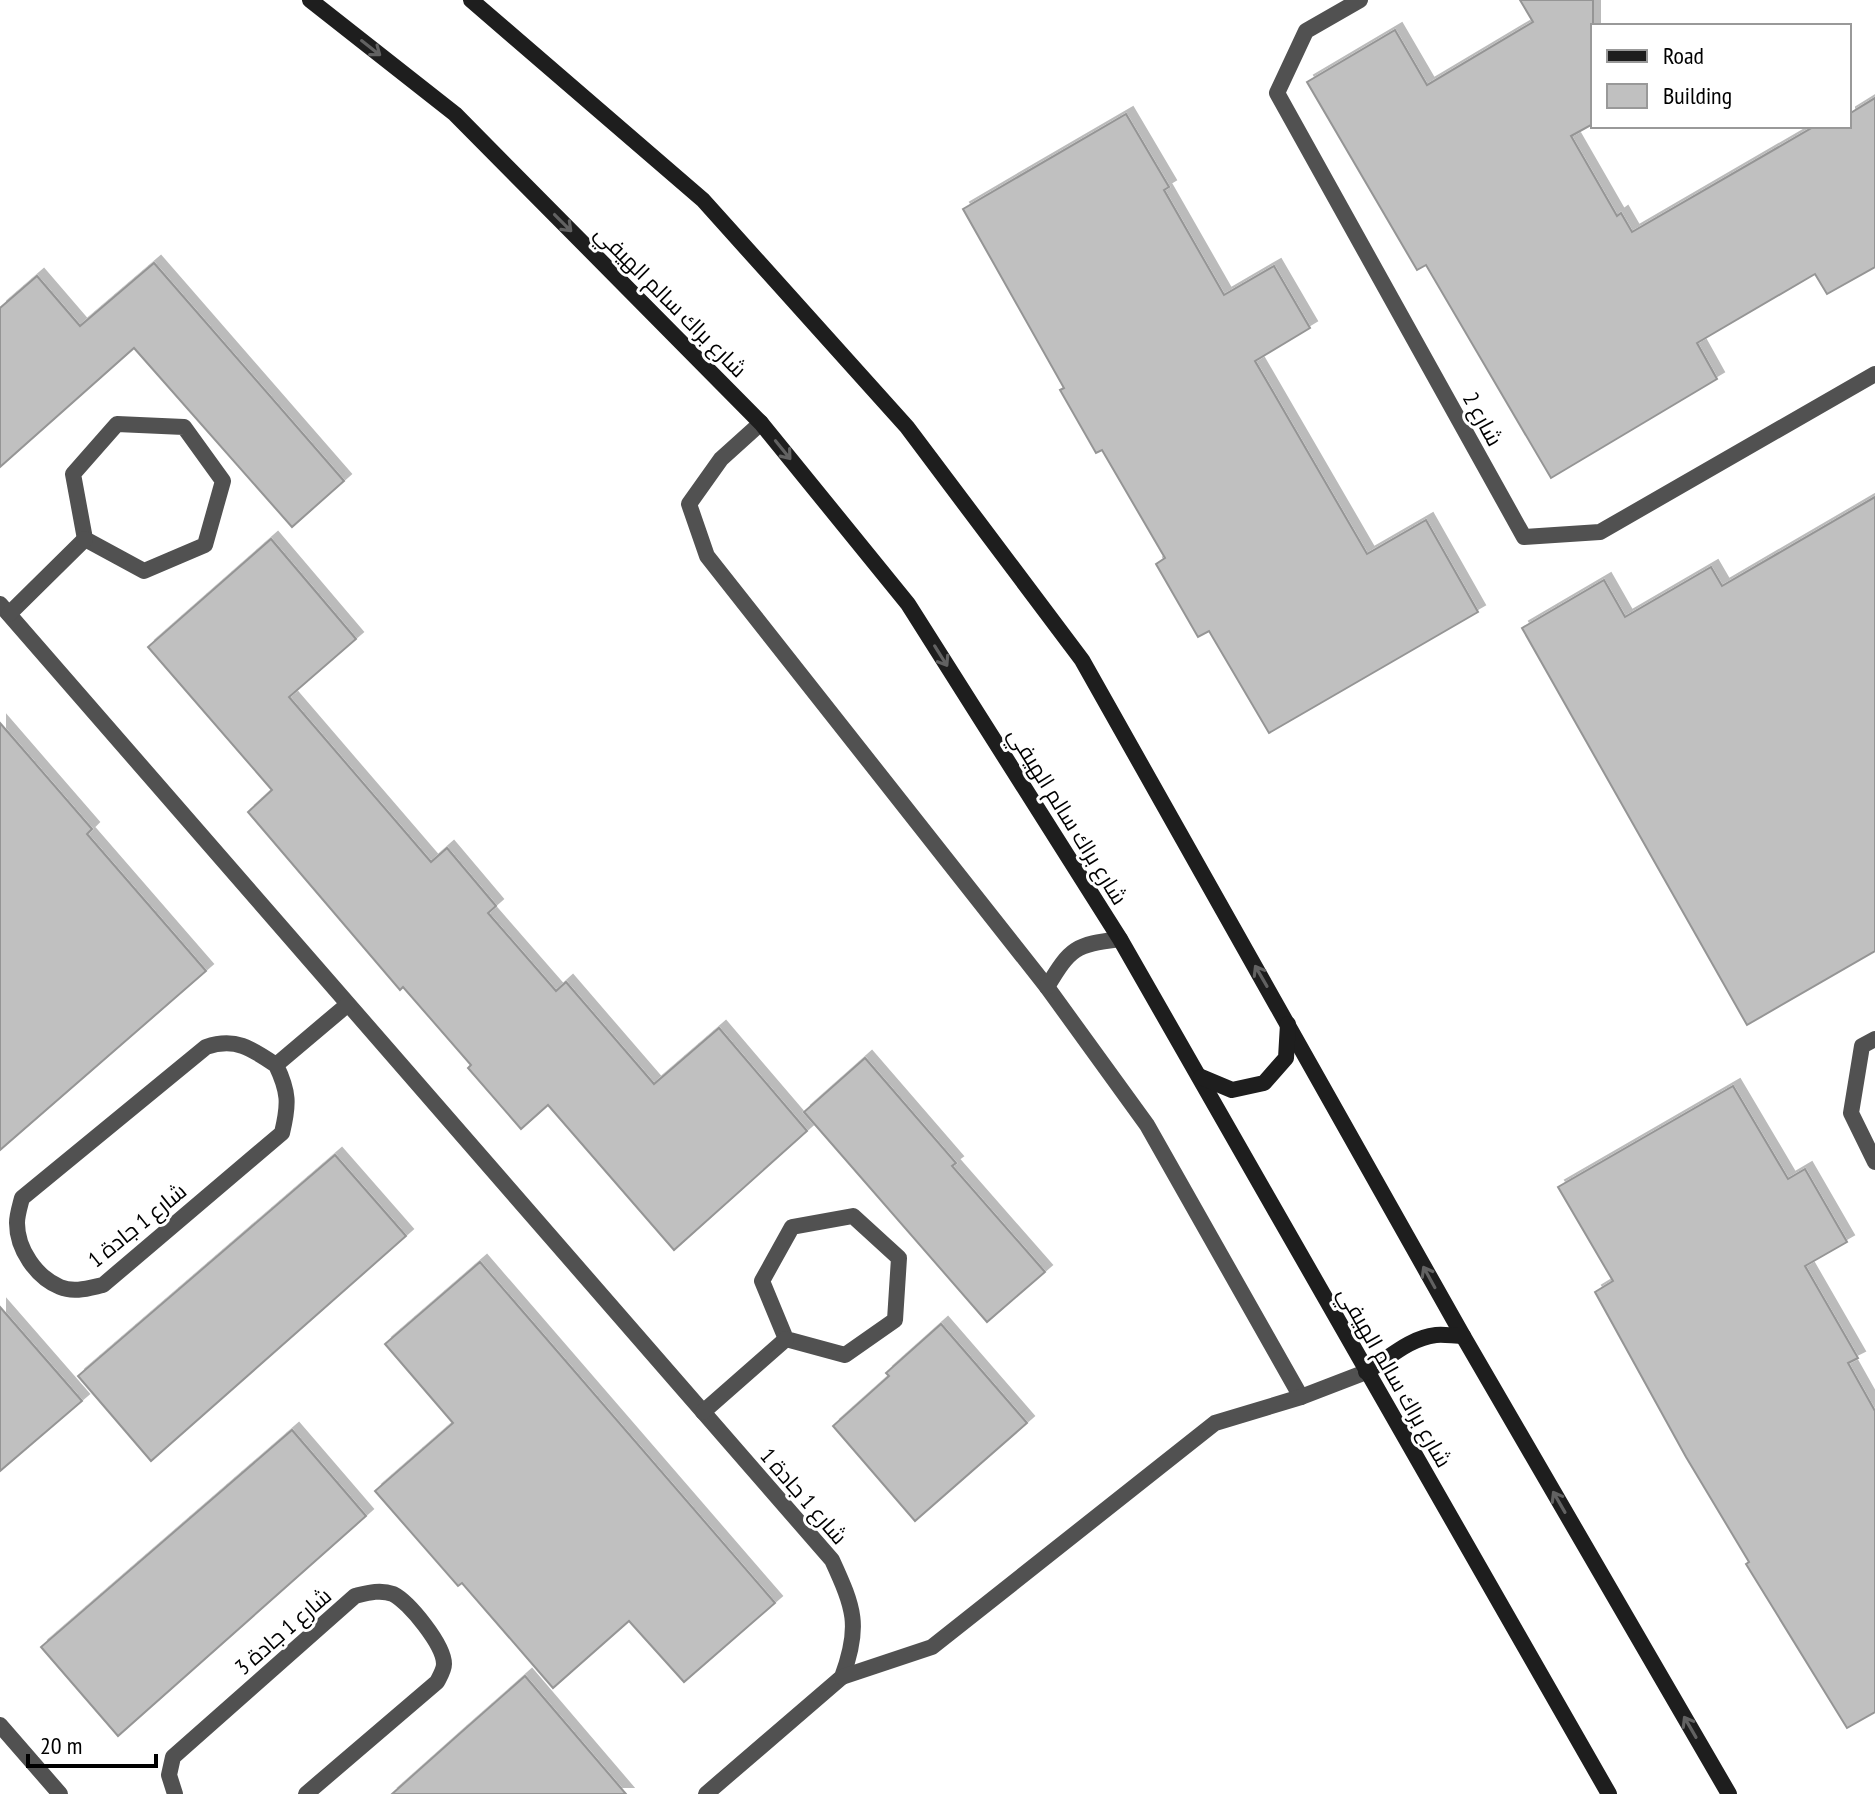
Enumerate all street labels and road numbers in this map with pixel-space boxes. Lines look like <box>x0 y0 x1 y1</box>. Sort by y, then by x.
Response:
street label: شارع براك سالم الهيفي <box>587 219 753 385</box>
street label: شارع 2 <box>1456 387 1509 451</box>
street label: شارع براك سالم الهيفي <box>1000 722 1134 911</box>
street label: شارع 1 جادة 1 <box>82 1177 193 1274</box>
street label: شارع براك سالم الهيفي <box>1329 1282 1458 1474</box>
street label: شارع 1 جادة 1 <box>754 1442 853 1551</box>
street label: شارع 1 جادة 3 <box>229 1582 338 1681</box>

